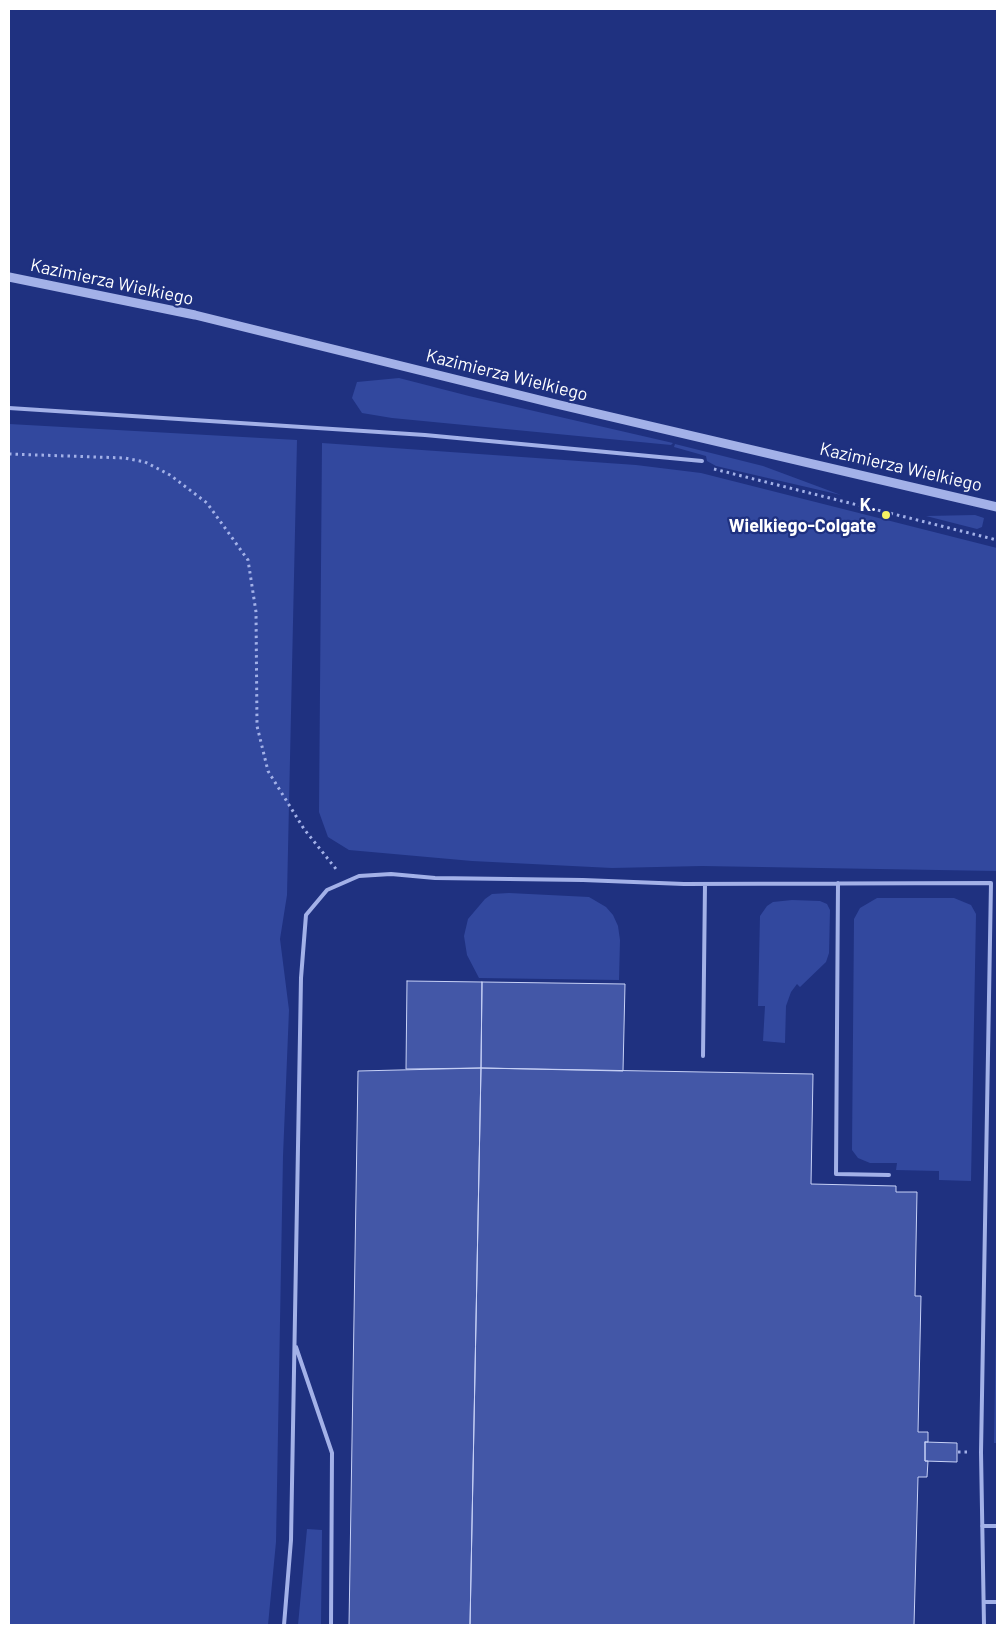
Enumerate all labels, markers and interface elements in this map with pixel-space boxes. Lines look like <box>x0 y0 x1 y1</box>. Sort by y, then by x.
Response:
street label: Kazimierza Wielkiego <box>29 254 195 310</box>
street label: Kazimierza Wielkiego <box>424 344 590 406</box>
street label: Kazimierza Wielkiego <box>818 438 984 496</box>
place label: K. Wielkiego-Colgate <box>729 494 876 536</box>
marker: K. Wielkiego-Colgate <box>880 509 892 521</box>

